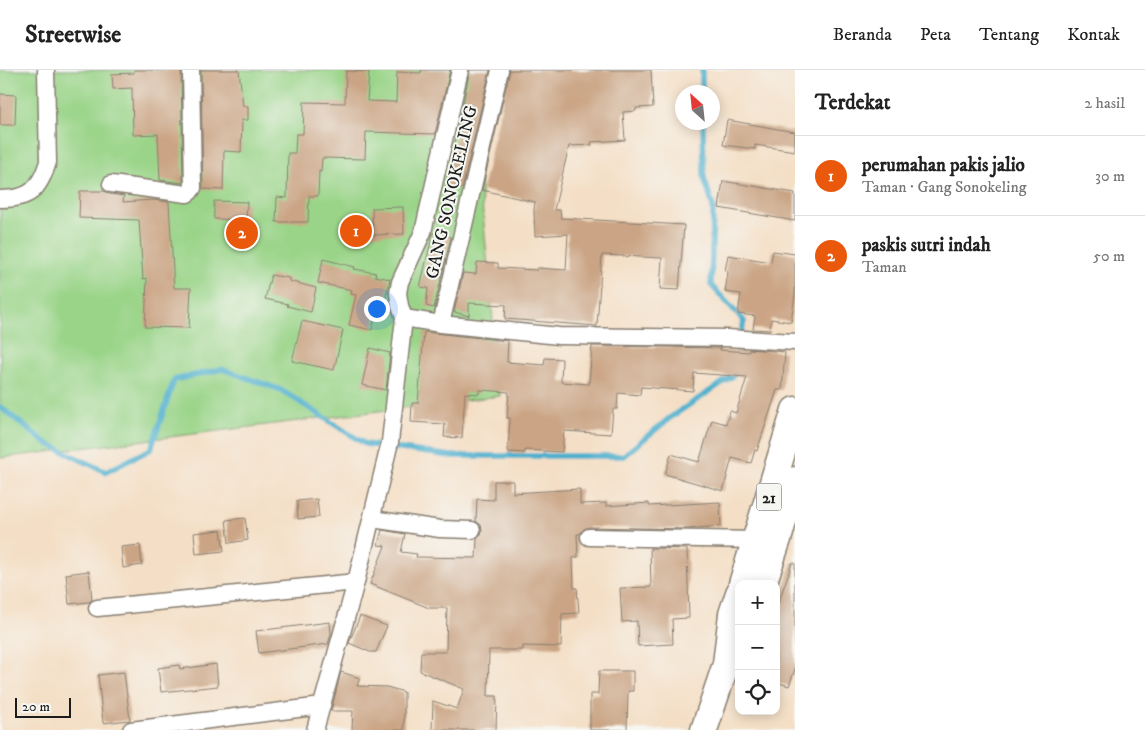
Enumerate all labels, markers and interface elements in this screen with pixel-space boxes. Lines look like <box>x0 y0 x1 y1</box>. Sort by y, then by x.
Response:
text: Streetwise <box>25 20 121 50</box>
text: Beranda <box>833 24 892 46</box>
text: Peta <box>920 24 951 46</box>
text: Tentang <box>979 24 1039 46</box>
text: Kontak <box>1067 24 1120 46</box>
north arrow <box>675 85 720 130</box>
text: Terdekat <box>815 90 890 116</box>
text: 2 hasil <box>1084 93 1125 113</box>
street label: GANG SONOKELING <box>421 103 483 281</box>
text: perumahan pakis jalio <box>862 154 1025 177</box>
text: 1 <box>828 166 834 186</box>
text: 30 m <box>1095 166 1125 186</box>
text: Taman · Gang Sonokeling <box>862 177 1027 197</box>
pin: 1 <box>340 212 372 250</box>
pin: 2 <box>226 214 258 252</box>
text: paskis sutri indah <box>862 234 991 257</box>
text: 2 <box>827 246 835 266</box>
text: 50 m <box>1093 246 1125 266</box>
text: Taman <box>862 257 907 277</box>
your location <box>364 296 390 322</box>
road number: 21 <box>756 484 782 511</box>
map controls <box>735 580 780 715</box>
button: + <box>735 580 780 625</box>
button: − <box>735 625 780 670</box>
button: locate <box>735 670 780 715</box>
scale bar <box>15 695 71 718</box>
text: 20 m <box>22 698 50 716</box>

